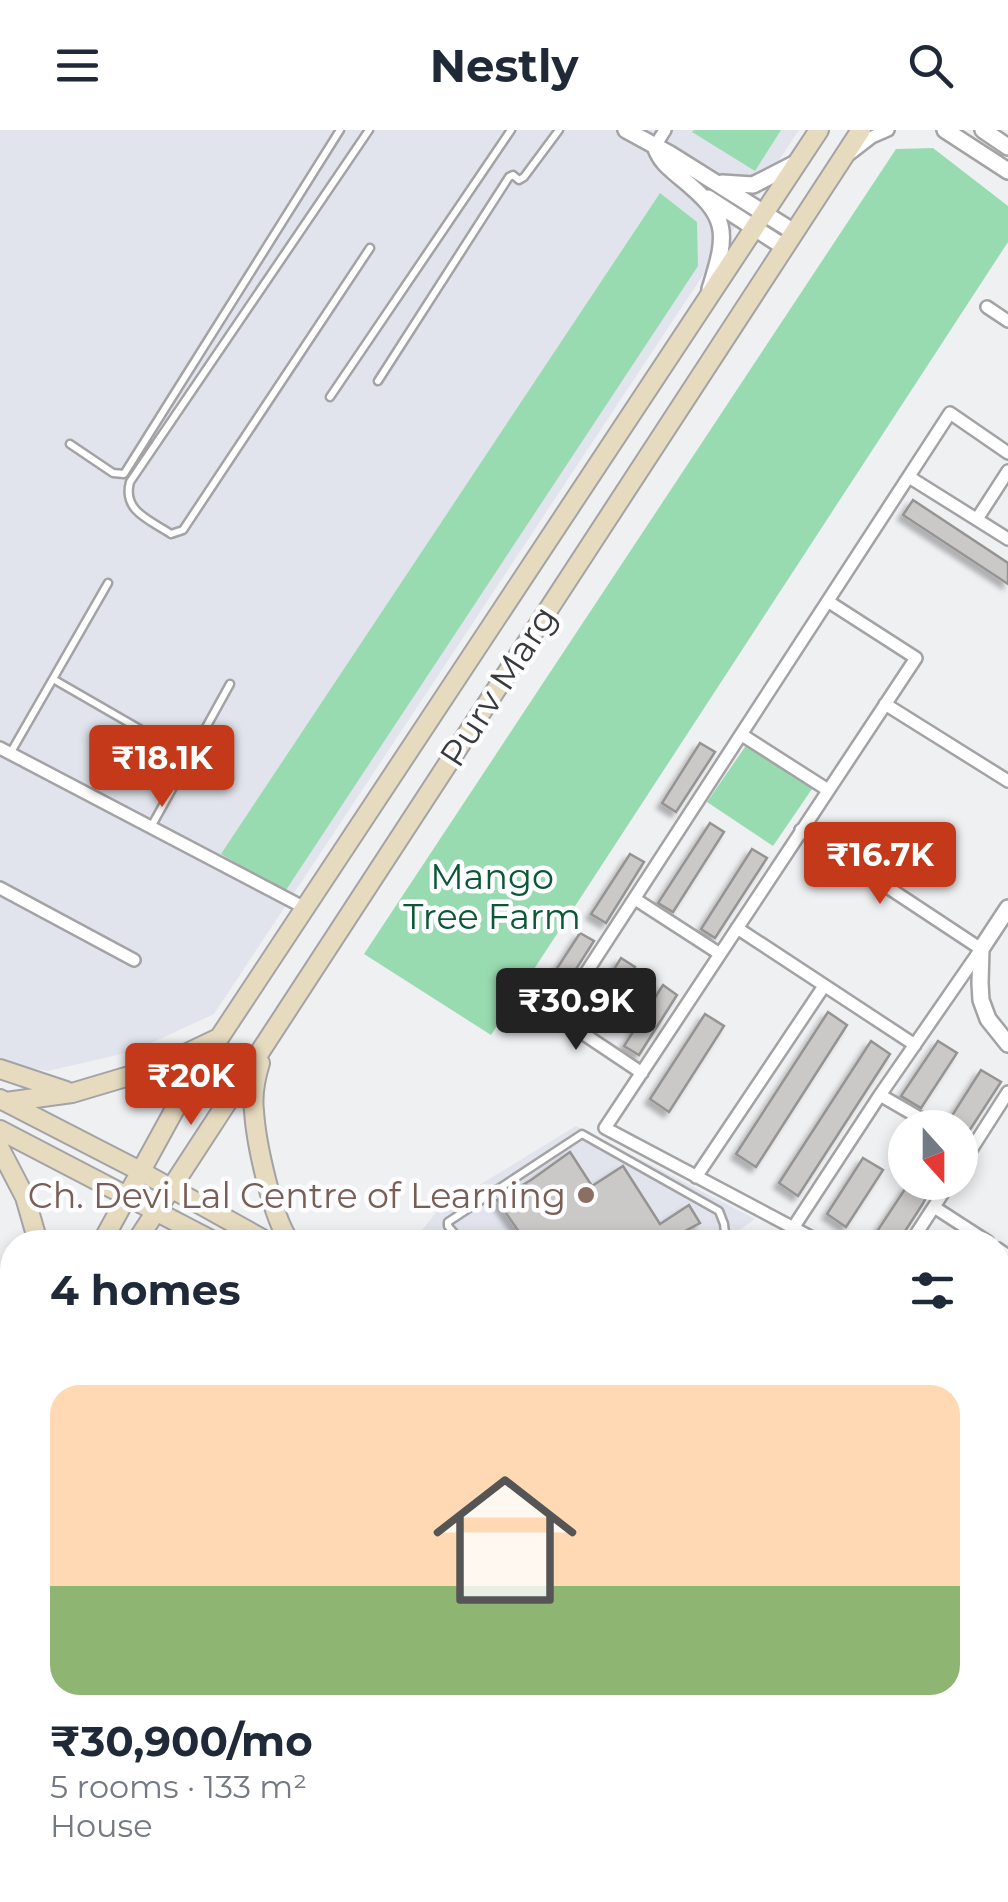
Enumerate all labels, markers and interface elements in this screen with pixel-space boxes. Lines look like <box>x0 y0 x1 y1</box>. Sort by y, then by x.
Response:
icon: menu <box>50 38 105 93</box>
text: Nestly <box>430 38 578 93</box>
icon: search <box>903 38 958 93</box>
street label: Purv Marg <box>430 598 566 774</box>
pin: ₹18.1K <box>81 725 243 810</box>
text: ₹18.1K <box>111 738 213 777</box>
pin: ₹16.7K <box>799 822 961 907</box>
text: ₹16.7K <box>826 835 934 874</box>
park label: Mango Tree Farm <box>403 855 581 938</box>
pin: ₹30.9K <box>495 968 657 1053</box>
text: ₹30.9K <box>518 981 634 1020</box>
pin: ₹20K <box>132 1043 250 1128</box>
text: ₹20K <box>147 1056 235 1095</box>
north arrow <box>888 1110 978 1200</box>
map controls <box>888 1110 978 1200</box>
place label: Ch. Devi Lal Centre of Learning <box>28 1174 566 1217</box>
marker: Ch. Devi Lal Centre of Learning <box>575 1184 597 1206</box>
icon: filters <box>905 1263 960 1318</box>
text: 4 homes <box>50 1264 241 1316</box>
icon: home <box>415 1450 595 1630</box>
text: ₹30,900/mo <box>50 1715 313 1767</box>
text: 5 rooms · 133 m² <box>50 1767 307 1806</box>
text: House <box>50 1806 153 1845</box>

